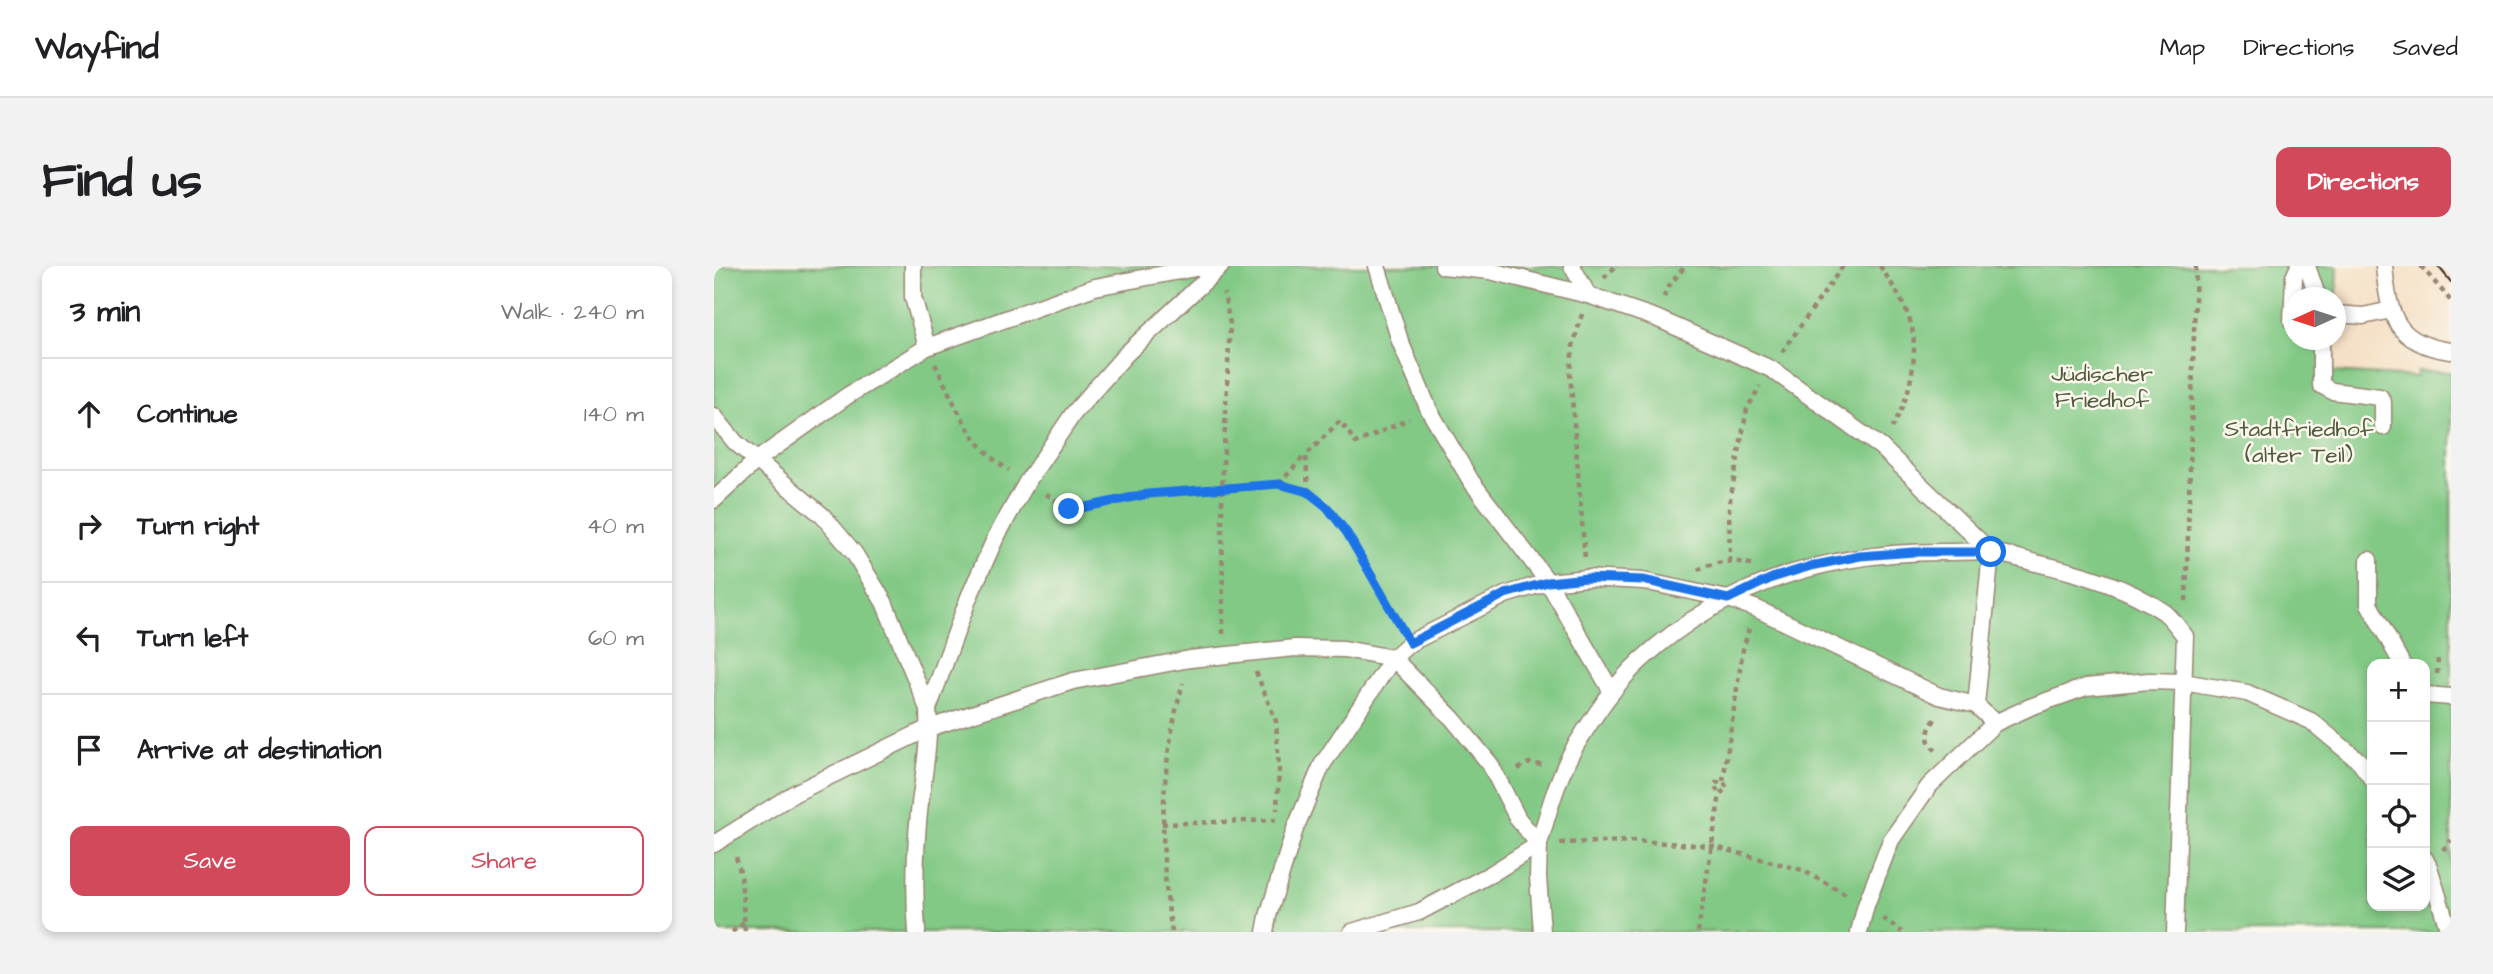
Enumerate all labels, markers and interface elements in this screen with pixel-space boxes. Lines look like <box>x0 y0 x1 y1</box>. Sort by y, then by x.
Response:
text: Wayfind <box>35 25 159 71</box>
text: Map <box>2160 31 2205 65</box>
text: Directions <box>2243 31 2355 65</box>
text: Saved <box>2393 31 2458 65</box>
button: Directions <box>2276 147 2451 217</box>
text: Find us <box>42 148 202 216</box>
north arrow <box>2283 287 2346 350</box>
text: 3 min <box>70 291 140 333</box>
text: Walk · 240 m <box>501 296 644 328</box>
park label: Jüdischer Friedhof <box>2051 358 2153 416</box>
icon: ahead <box>70 395 108 433</box>
text: Continue <box>137 396 238 432</box>
text: 140 m <box>584 398 644 430</box>
park label: Stadtfriedhof (alter Teil) <box>2225 413 2374 471</box>
route end <box>1053 493 1084 524</box>
icon: right <box>70 507 108 545</box>
text: Turn right <box>137 508 259 544</box>
text: 40 m <box>587 510 644 542</box>
route start <box>1975 536 2006 567</box>
icon: left <box>70 619 108 657</box>
text: Turn left <box>137 620 248 656</box>
text: 60 m <box>588 622 644 654</box>
map controls <box>2367 659 2430 911</box>
button: + <box>2367 659 2430 722</box>
button: − <box>2367 722 2430 785</box>
icon: arrive <box>70 731 108 769</box>
text: Arrive at destination <box>137 732 382 768</box>
button: locate <box>2367 785 2430 848</box>
button: Save <box>70 826 350 896</box>
button: Share <box>364 826 644 896</box>
button: layers <box>2367 848 2430 911</box>

